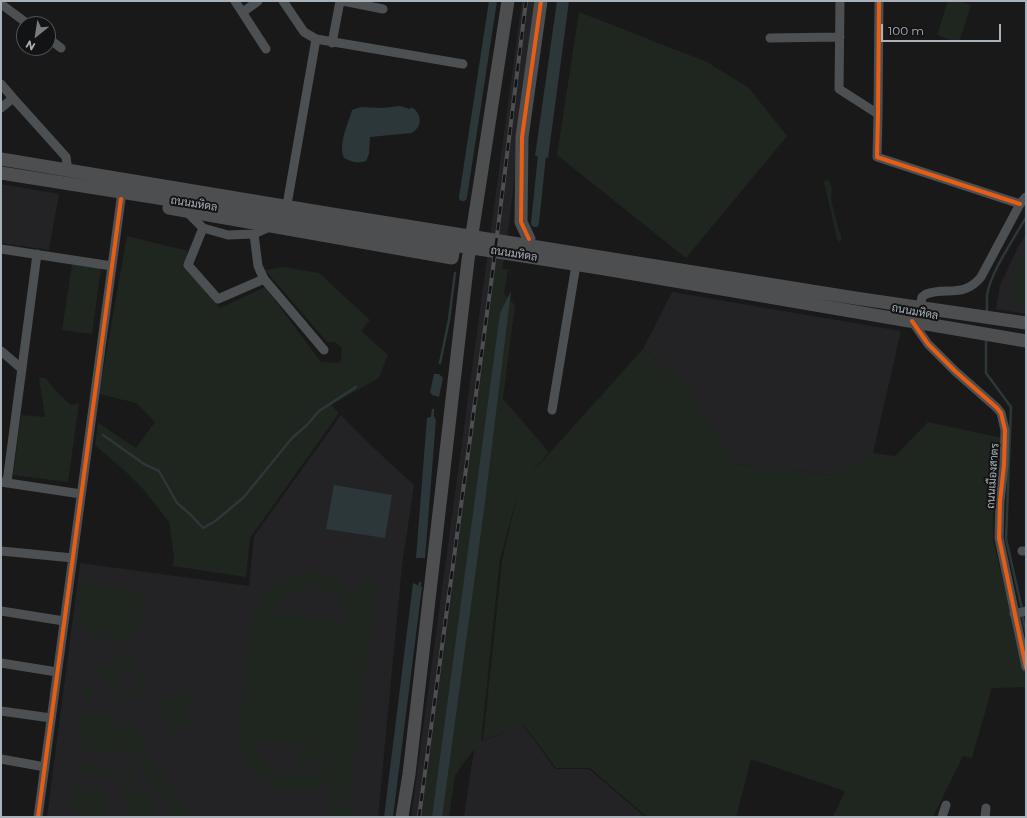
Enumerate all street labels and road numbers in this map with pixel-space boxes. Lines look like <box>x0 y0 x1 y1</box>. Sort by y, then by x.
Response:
street label: ถนนมหิดล <box>170 194 218 214</box>
street label: ถนนมหิดล <box>490 244 538 264</box>
street label: ถนนมหิดล <box>891 301 939 323</box>
street label: ถนนเมืองสาตร <box>984 443 1002 509</box>

